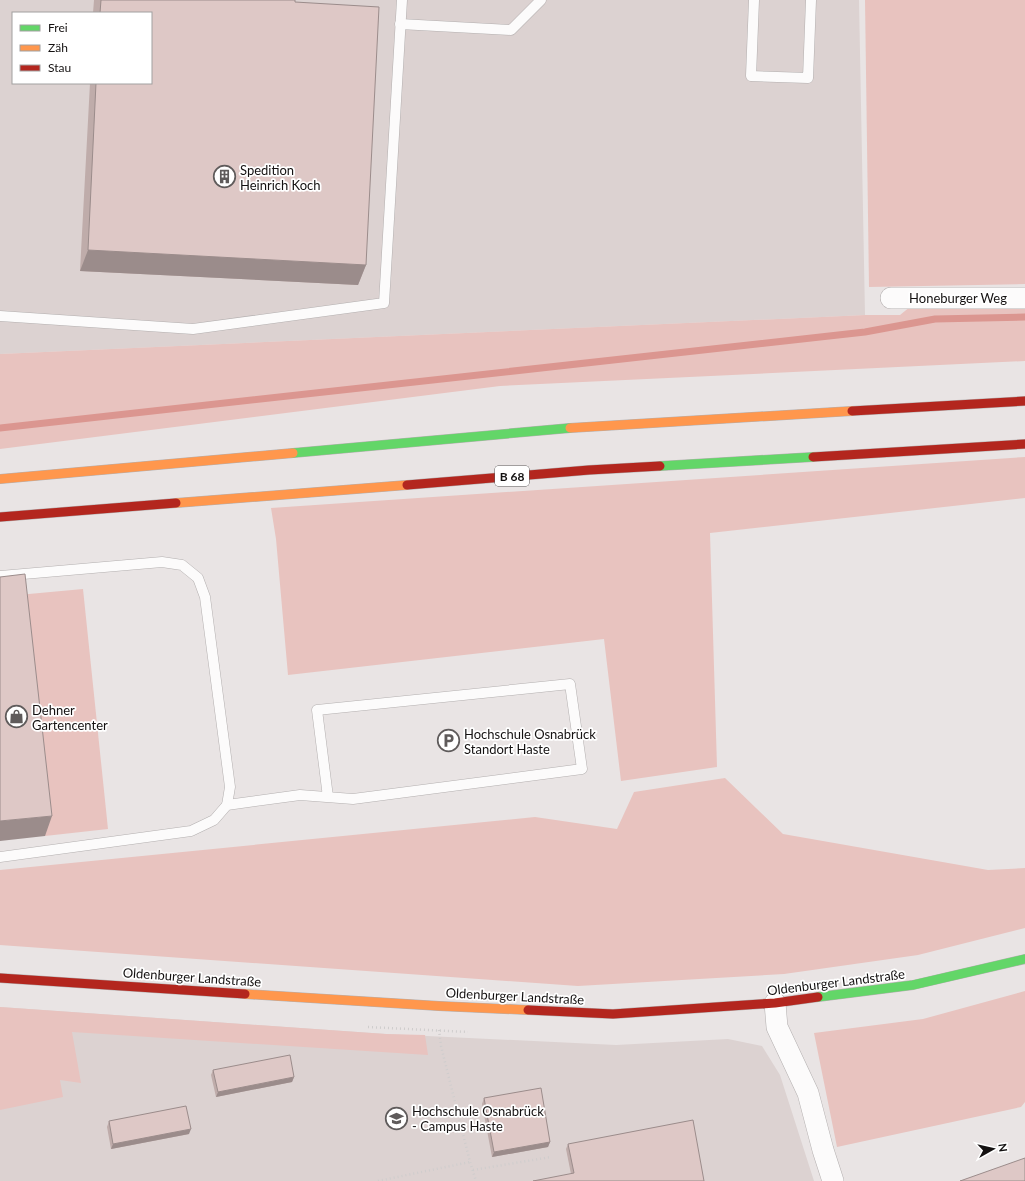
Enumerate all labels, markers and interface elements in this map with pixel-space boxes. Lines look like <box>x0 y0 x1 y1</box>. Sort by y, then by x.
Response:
legend <box>12 12 152 84</box>
text: Frei <box>48 20 68 35</box>
text: Zäh <box>48 40 68 55</box>
text: Stau <box>48 60 71 75</box>
place label: Spedition Heinrich Koch <box>240 162 321 193</box>
building icon: Spedition Heinrich Koch <box>211 164 237 190</box>
street label: Honeburger Weg <box>909 290 1007 306</box>
road number: B 68 <box>495 466 529 486</box>
place label: Dehner Gartencenter <box>32 702 108 733</box>
shop icon: Dehner Gartencenter <box>3 704 29 730</box>
place label: Hochschule Osnabrück Standort Haste <box>464 726 596 757</box>
parking icon: Hochschule Osnabrück Standort Haste <box>436 728 462 754</box>
street label: Oldenburger Landstraße <box>122 964 262 990</box>
street label: Oldenburger Landstraße <box>766 966 906 998</box>
street label: Oldenburger Landstraße <box>445 984 585 1008</box>
place label: Hochschule Osnabrück - Campus Haste <box>412 1103 544 1134</box>
school or university icon: Hochschule Osnabrück - Campus Haste <box>384 1105 410 1131</box>
north arrow <box>973 1129 1013 1169</box>
text: N <box>996 1142 1010 1153</box>

